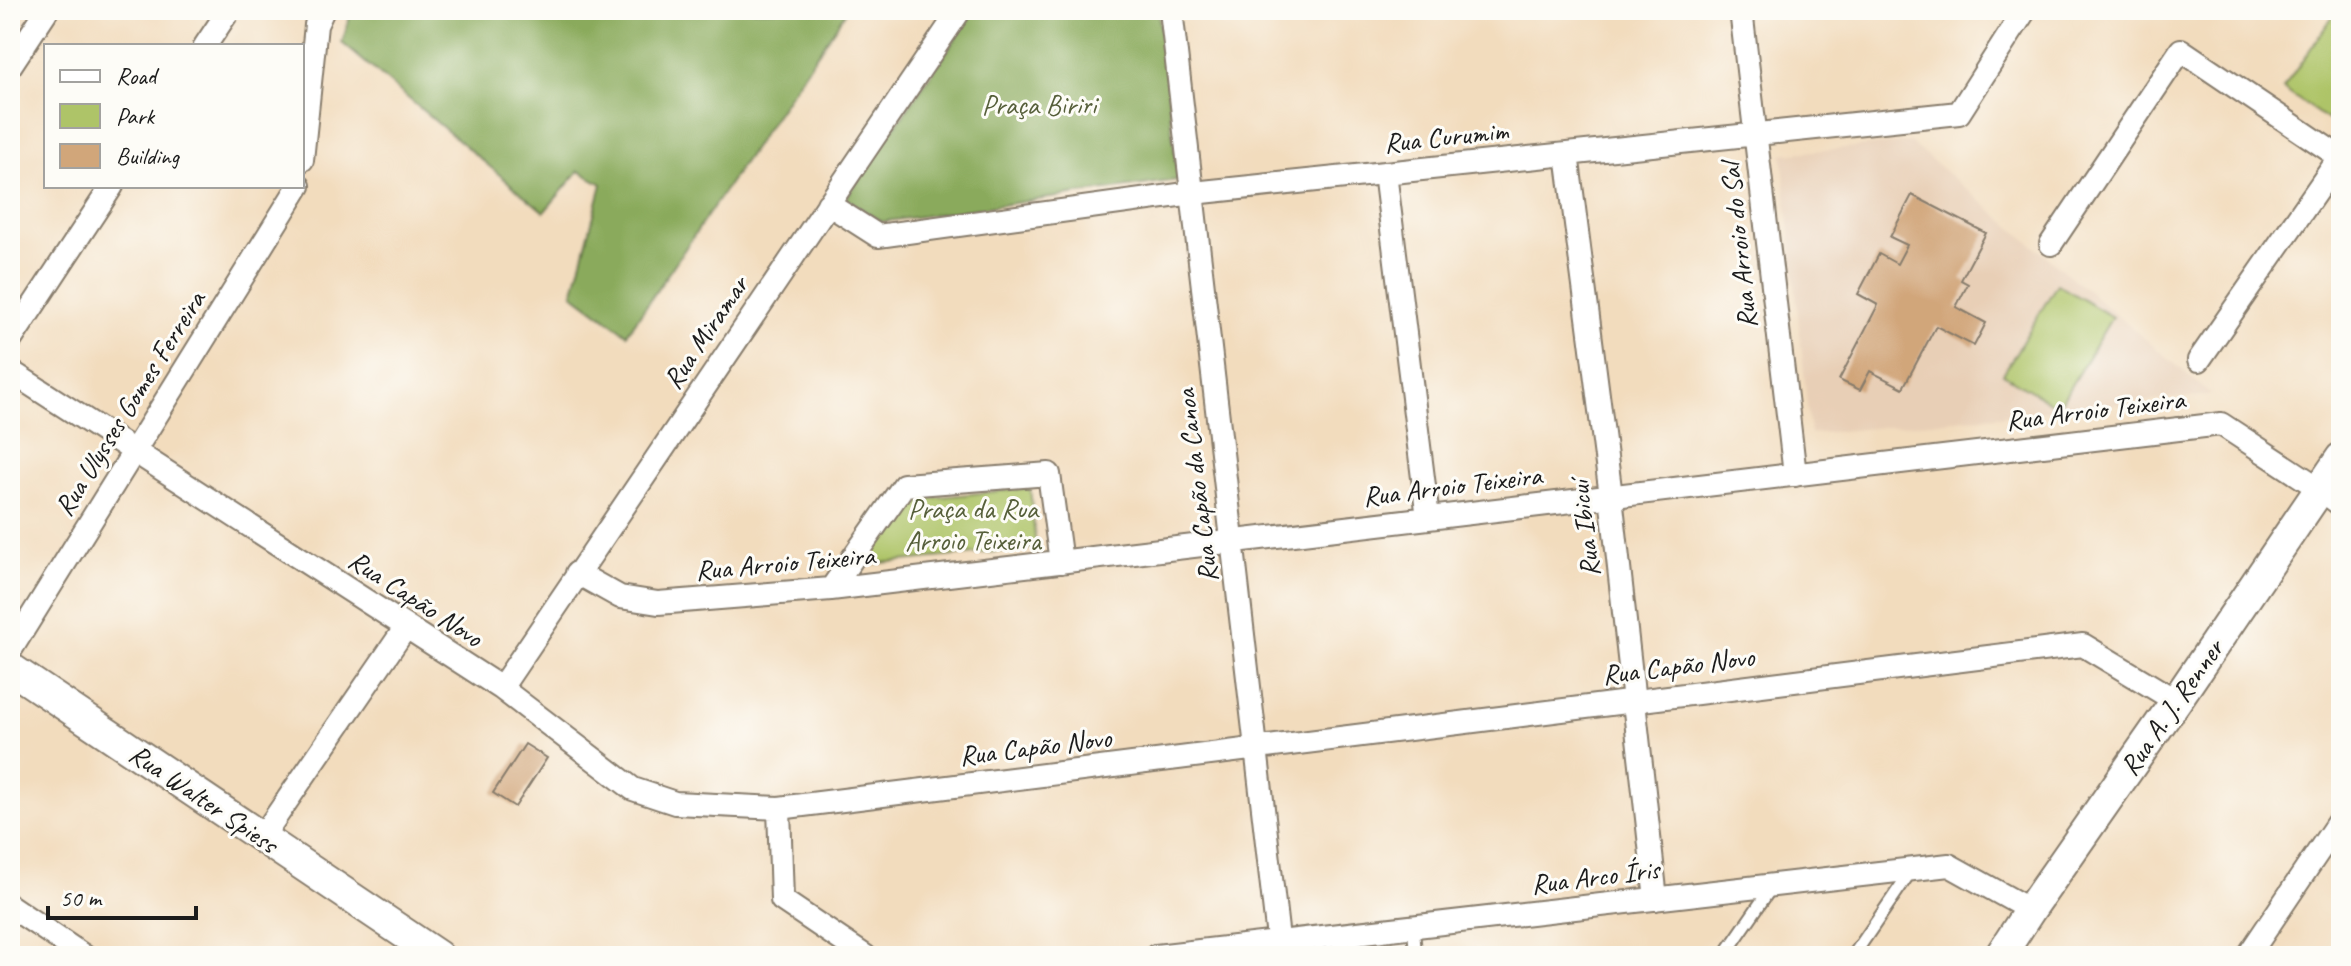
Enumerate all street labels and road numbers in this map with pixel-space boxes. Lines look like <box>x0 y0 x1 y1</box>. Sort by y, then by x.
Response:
street label: Rua Curumim <box>1382 112 1511 160</box>
street label: Rua Arroio do Sal <box>1712 156 1765 330</box>
street label: Rua Miramar <box>655 268 757 395</box>
street label: Rua Ulysses Gomes Ferreira <box>46 283 214 522</box>
street label: Rua Arroio Teixeira <box>2004 381 2188 438</box>
street label: Rua Capão da Canoa <box>1167 386 1226 585</box>
street label: Rua Arroio Teixeira <box>1361 457 1545 514</box>
street label: Rua Ibicuí <box>1561 473 1608 579</box>
street label: Rua Arroio Teixeira <box>694 537 878 588</box>
street label: Rua Capão Novo <box>342 542 491 656</box>
street label: Rua A. J. Renner <box>2112 631 2232 782</box>
street label: Rua Capão Novo <box>1600 639 1758 692</box>
street label: Rua Capão Novo <box>957 720 1115 773</box>
street label: Rua Walter Spiess <box>123 736 287 862</box>
street label: Rua Arco Íris <box>1529 851 1664 902</box>

